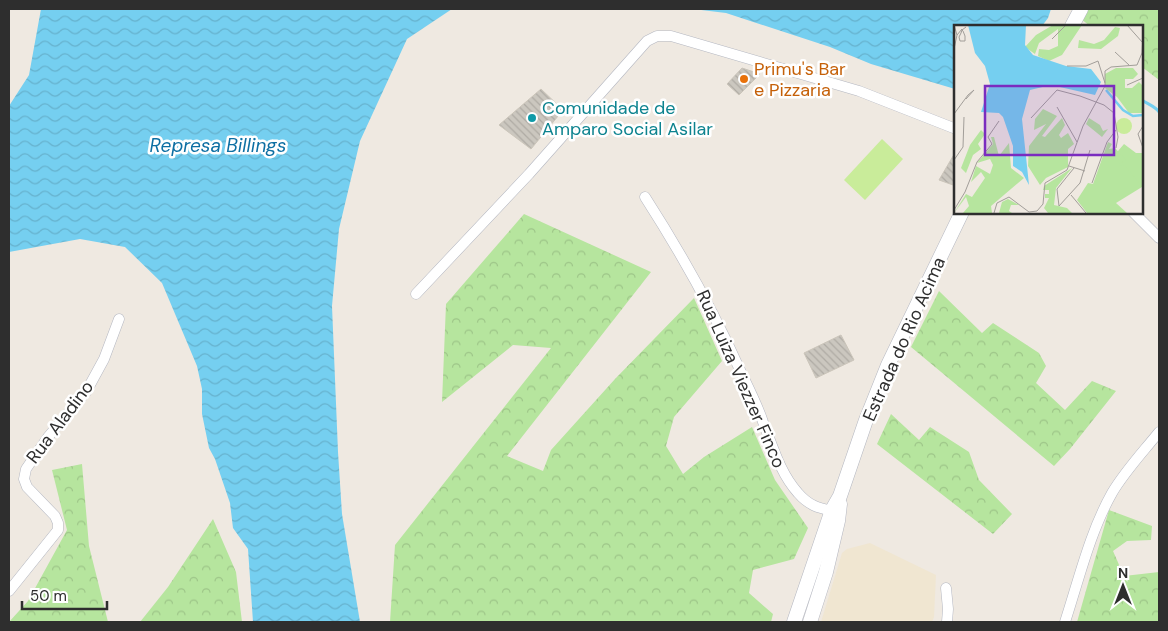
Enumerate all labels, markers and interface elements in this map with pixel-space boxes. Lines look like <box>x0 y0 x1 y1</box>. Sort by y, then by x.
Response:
inset map <box>954 25 1143 214</box>
place label: Primu's Bar e Pizzaria <box>754 57 846 102</box>
marker: Primu's Bar e Pizzaria <box>738 73 750 85</box>
place label: Comunidade de Amparo Social Asilar <box>542 96 713 141</box>
marker: Comunidade de Amparo Social Asilar <box>526 112 538 124</box>
water label: Represa Billings <box>150 133 286 158</box>
street label: Estrada do Rio Acima <box>857 253 951 425</box>
street label: Rua Luiza Viezzer Finco <box>691 286 791 472</box>
street label: Rua Aladino <box>21 376 99 468</box>
north arrow <box>1098 561 1148 611</box>
text: N <box>1118 564 1128 582</box>
scale bar <box>22 578 108 610</box>
text: 50 m <box>30 586 67 606</box>

